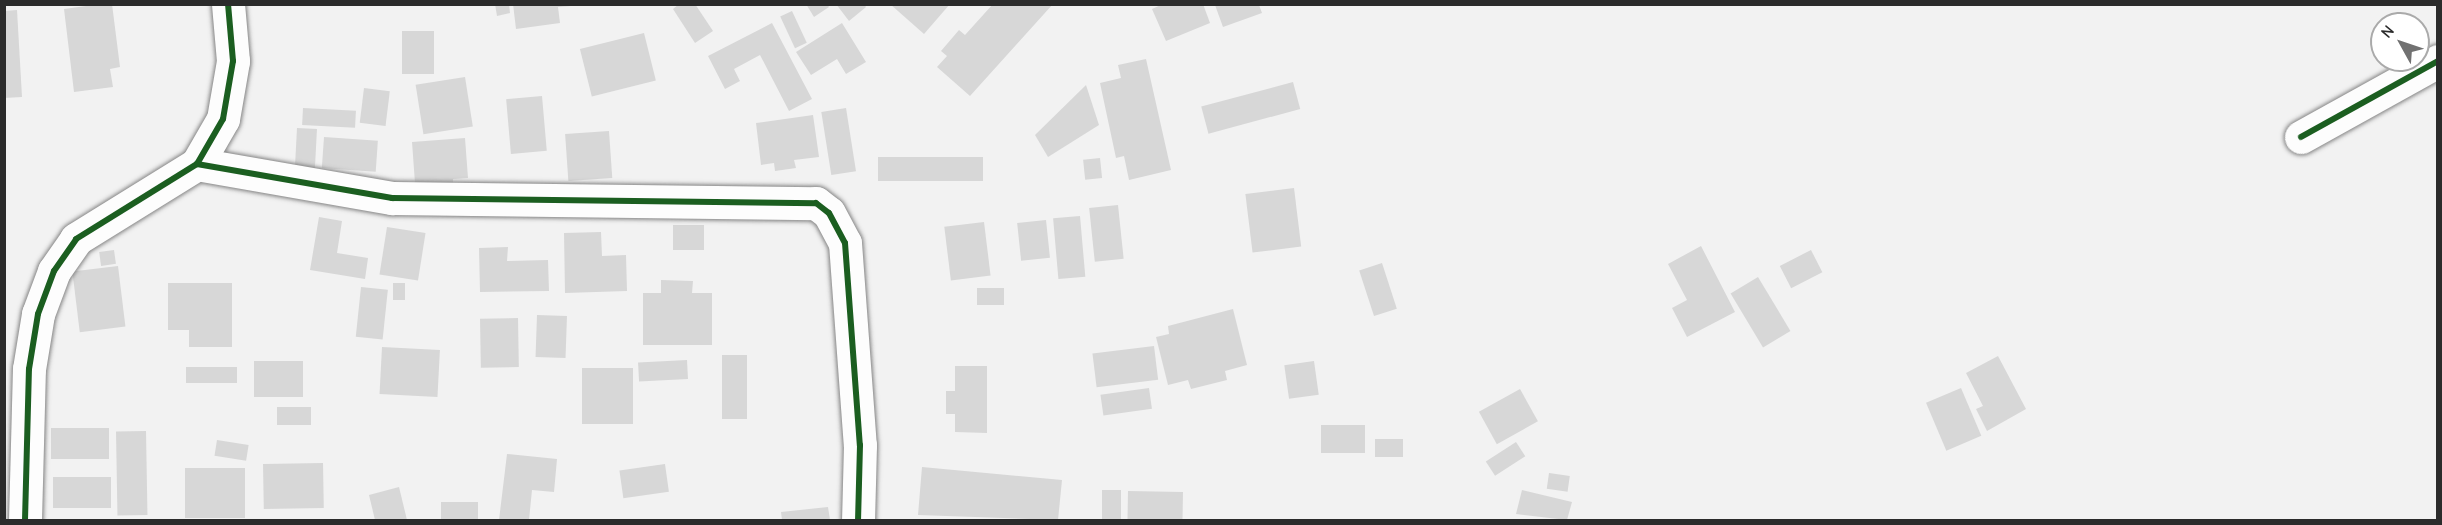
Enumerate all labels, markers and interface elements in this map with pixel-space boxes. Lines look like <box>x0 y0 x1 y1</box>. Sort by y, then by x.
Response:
north arrow <box>2370 12 2430 72</box>
text: N <box>2377 22 2398 41</box>

